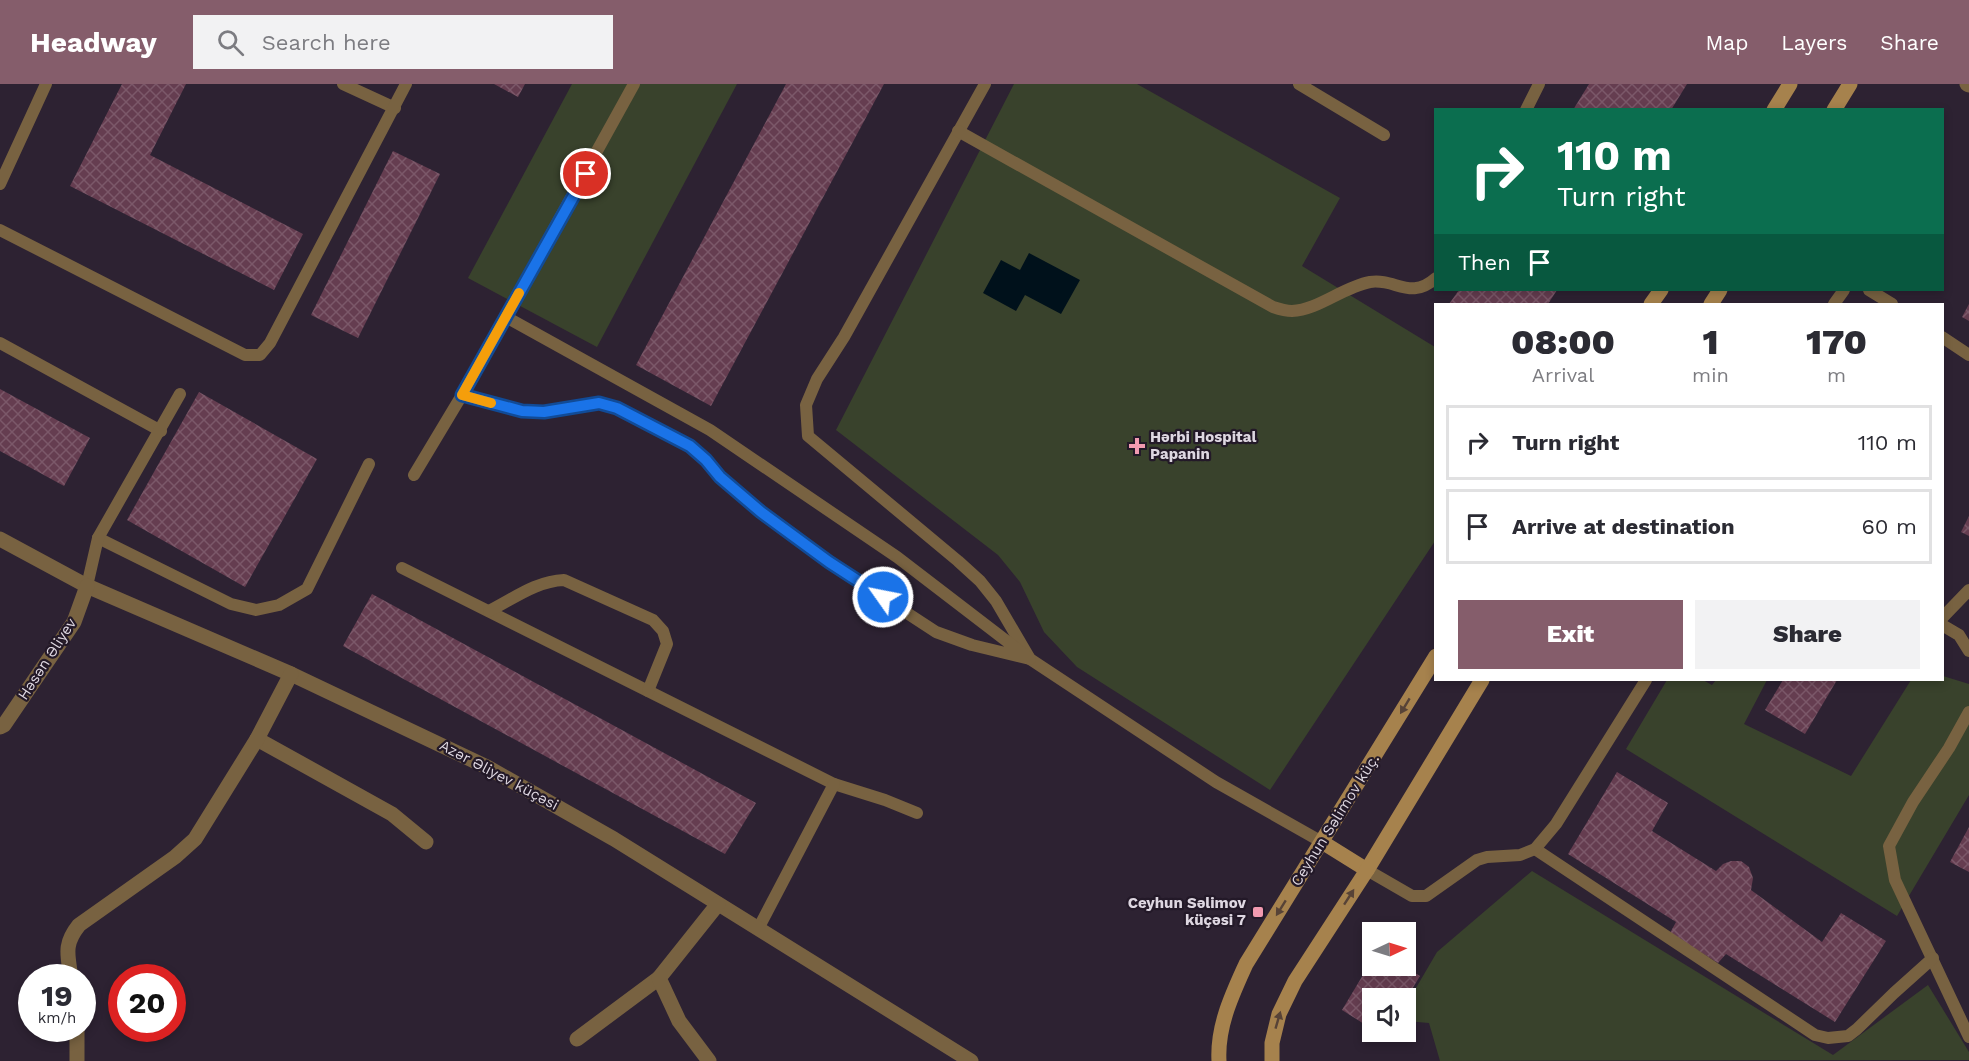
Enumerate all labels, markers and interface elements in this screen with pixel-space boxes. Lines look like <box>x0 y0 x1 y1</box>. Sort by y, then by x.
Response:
search box <box>193 15 613 69</box>
text: Headway <box>30 26 157 59</box>
icon: search <box>214 26 247 59</box>
text: Search here <box>262 30 391 55</box>
text: Map <box>1705 30 1748 55</box>
text: Layers <box>1781 30 1847 55</box>
text: Share <box>1880 30 1939 55</box>
text: 110 m <box>1557 131 1672 180</box>
icon: right <box>1458 132 1536 210</box>
pin <box>560 148 611 199</box>
icon: arrive <box>569 157 602 190</box>
text: Turn right <box>1557 181 1686 213</box>
icon: arrive <box>1523 246 1556 279</box>
text: Then <box>1458 250 1511 275</box>
text: 08:00 <box>1511 321 1615 363</box>
text: 1 <box>1702 321 1719 363</box>
text: 170 <box>1806 321 1867 363</box>
text: Arrival <box>1532 363 1594 387</box>
text: min <box>1692 363 1729 387</box>
text: m <box>1827 363 1846 387</box>
icon: right <box>1461 426 1494 459</box>
place label: Hərbi Hospital Papanin <box>1150 428 1256 463</box>
text: Turn right <box>1512 430 1619 455</box>
text: 110 m <box>1858 430 1917 455</box>
marker: Hərbi Hospital Papanin <box>1128 437 1146 455</box>
icon: arrive <box>1461 510 1494 543</box>
text: Arrive at destination <box>1512 514 1735 539</box>
text: 60 m <box>1861 514 1917 539</box>
position arrow <box>851 565 915 629</box>
button: Exit <box>1458 600 1683 669</box>
button: Share <box>1695 600 1920 669</box>
street label: Həsən Əliyev <box>14 615 80 703</box>
one-way arrow <box>1400 698 1410 715</box>
street label: Azər Əliyev küçəsi <box>437 736 561 814</box>
street label: Ceyhun Səlimov küç. <box>1287 751 1383 889</box>
one-way arrow <box>1344 889 1355 905</box>
place label: Ceyhun Səlimov küçəsi 7 <box>1128 894 1247 929</box>
one-way arrow <box>1275 900 1286 916</box>
marker: Ceyhun Səlimov küçəsi 7 <box>1251 905 1265 919</box>
north arrow <box>1362 922 1416 976</box>
map controls <box>1362 922 1416 1042</box>
speed limit sign: 20 <box>108 964 186 1042</box>
text: 19 <box>41 978 73 1013</box>
button: sound <box>1362 988 1416 1042</box>
text: km/h <box>38 1009 76 1027</box>
one-way arrow <box>1274 1011 1283 1029</box>

